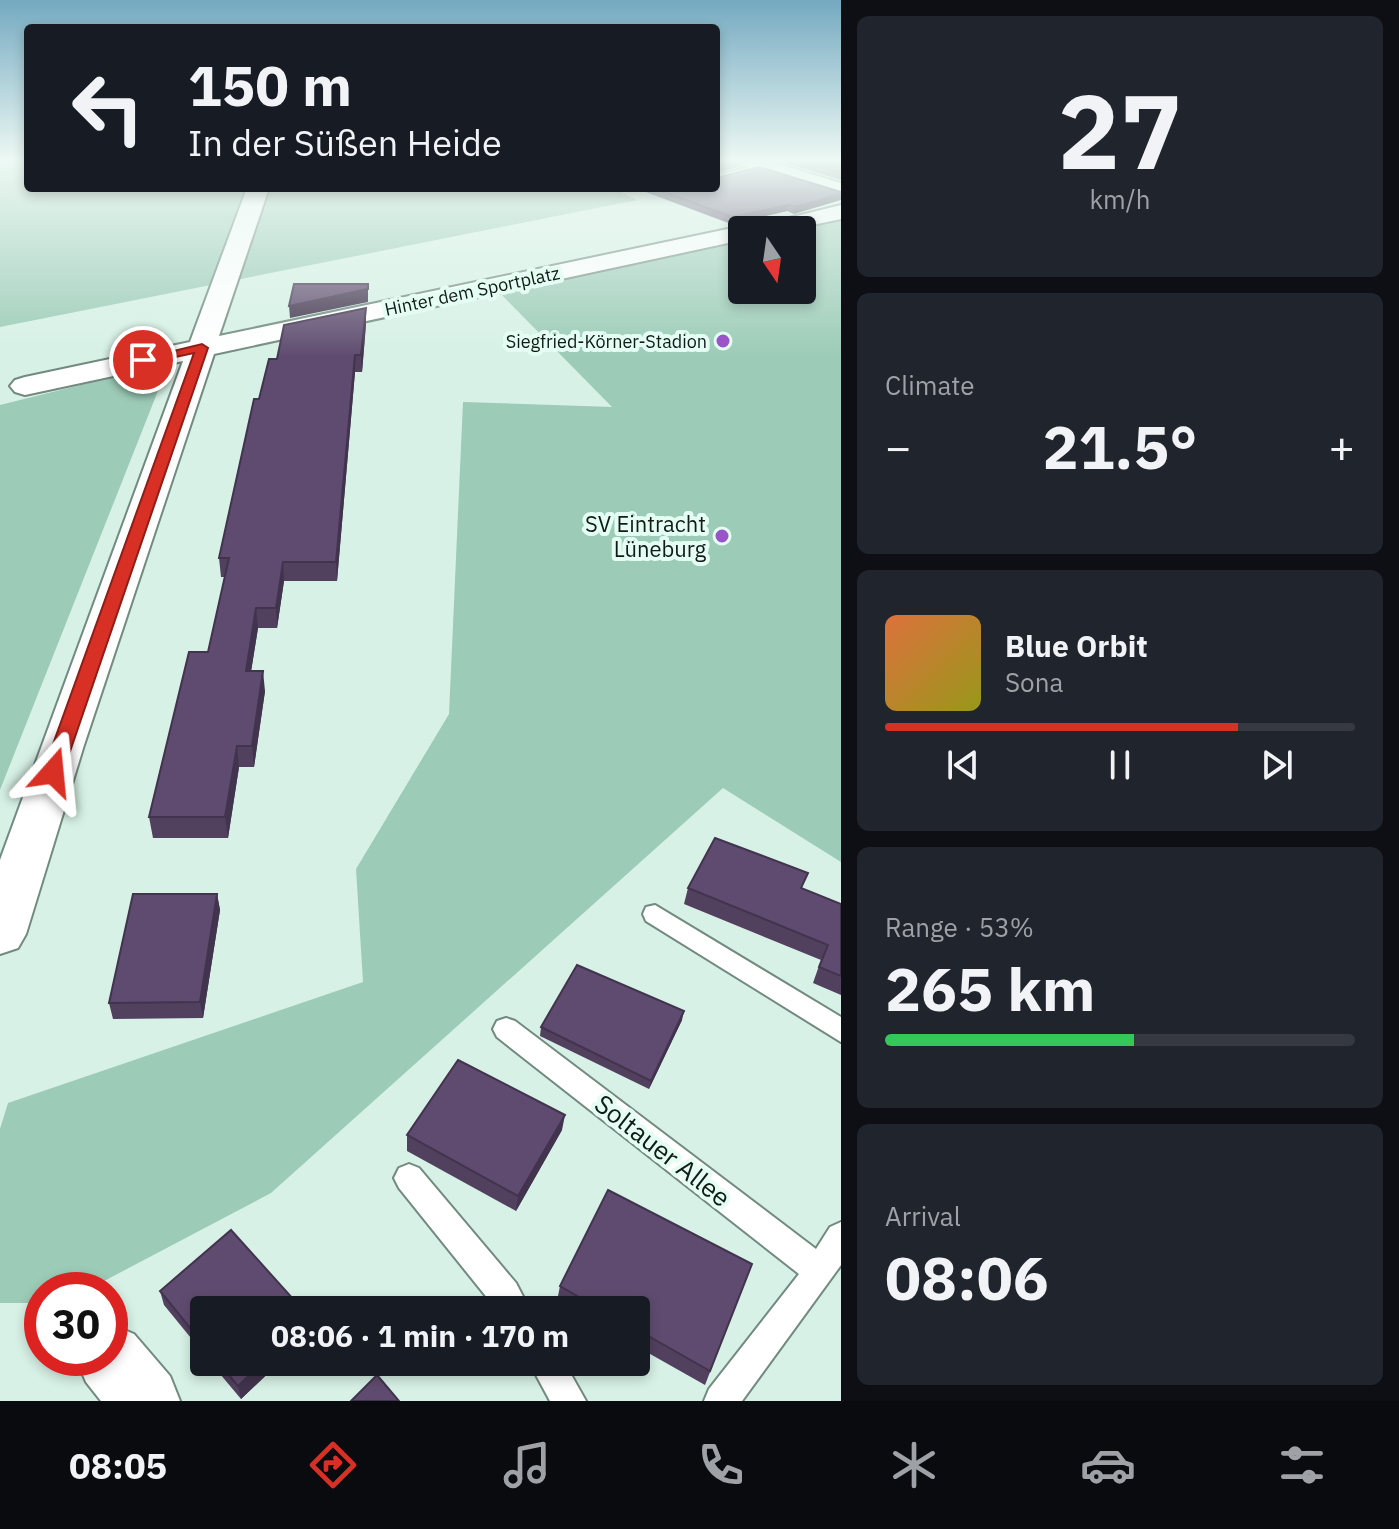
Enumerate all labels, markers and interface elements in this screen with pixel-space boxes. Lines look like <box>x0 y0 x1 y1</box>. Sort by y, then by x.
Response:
text: 150 m <box>188 49 352 121</box>
icon: left <box>56 56 160 160</box>
text: 27 <box>1058 62 1182 198</box>
text: In der Süßen Heide <box>188 119 502 166</box>
text: km/h <box>1089 182 1151 216</box>
north arrow <box>728 216 816 304</box>
map controls <box>728 216 816 304</box>
street label: Hinter dem Sportplatz <box>382 261 562 321</box>
pin <box>109 326 177 394</box>
place label: Siegfried-Körner-Stadion <box>506 330 707 353</box>
marker: Siegfried-Körner-Stadion <box>714 332 732 350</box>
icon: arrive <box>121 338 165 382</box>
text: Climate <box>885 368 975 402</box>
text: 21.5° <box>1043 407 1197 486</box>
text: − <box>885 418 911 475</box>
text: + <box>1329 418 1355 475</box>
place label: SV Eintracht Lüneburg <box>585 509 706 563</box>
marker: SV Eintracht Lüneburg <box>713 527 731 545</box>
text: Blue Orbit <box>1005 626 1148 665</box>
text: Sona <box>1005 665 1063 699</box>
position arrow <box>11 730 95 814</box>
icon: previous <box>941 743 985 787</box>
icon: pause <box>1098 743 1142 787</box>
icon: next <box>1255 743 1299 787</box>
text: Range · 53% <box>885 910 1034 944</box>
text: 265 km <box>885 949 1095 1028</box>
street label: Soltauer Allee <box>588 1086 738 1214</box>
text: Arrival <box>885 1199 961 1233</box>
text: 08:06 <box>885 1238 1049 1317</box>
speed limit sign: 30 <box>24 1272 128 1376</box>
text: 08:06 · 1 min · 170 m <box>271 1316 569 1355</box>
icon: directions <box>305 1437 361 1493</box>
icon: music <box>499 1437 555 1493</box>
icon: phone <box>693 1437 749 1493</box>
icon: climate <box>886 1437 942 1493</box>
icon: car <box>1080 1437 1136 1493</box>
icon: filters <box>1274 1437 1330 1493</box>
text: 08:05 <box>69 1442 167 1489</box>

